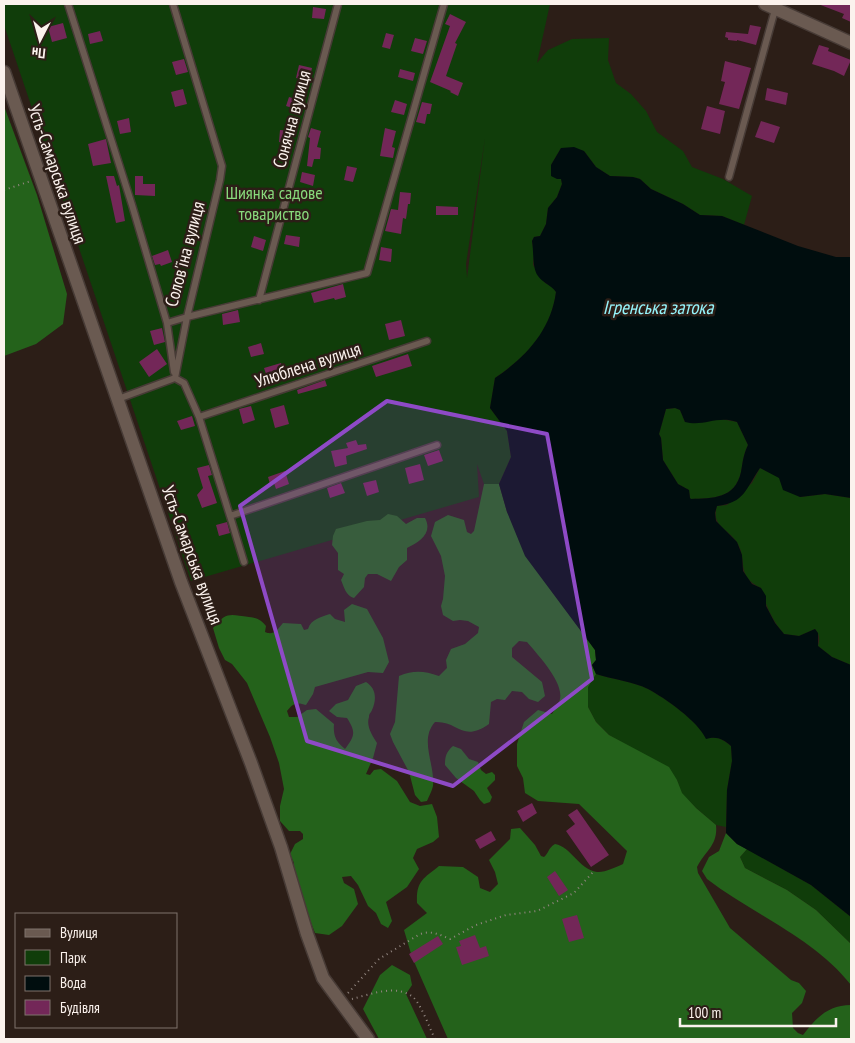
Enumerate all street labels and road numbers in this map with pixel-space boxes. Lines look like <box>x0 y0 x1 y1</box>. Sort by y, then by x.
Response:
street label: Сонячна вулиця <box>267 67 316 170</box>
street label: Усть-Самарська вулиця <box>23 101 92 247</box>
street label: Солов'їна вулиця <box>159 199 210 309</box>
street label: Улюблена вулиця <box>252 337 364 392</box>
street label: Усть-Самарська вулиця <box>157 482 228 627</box>

